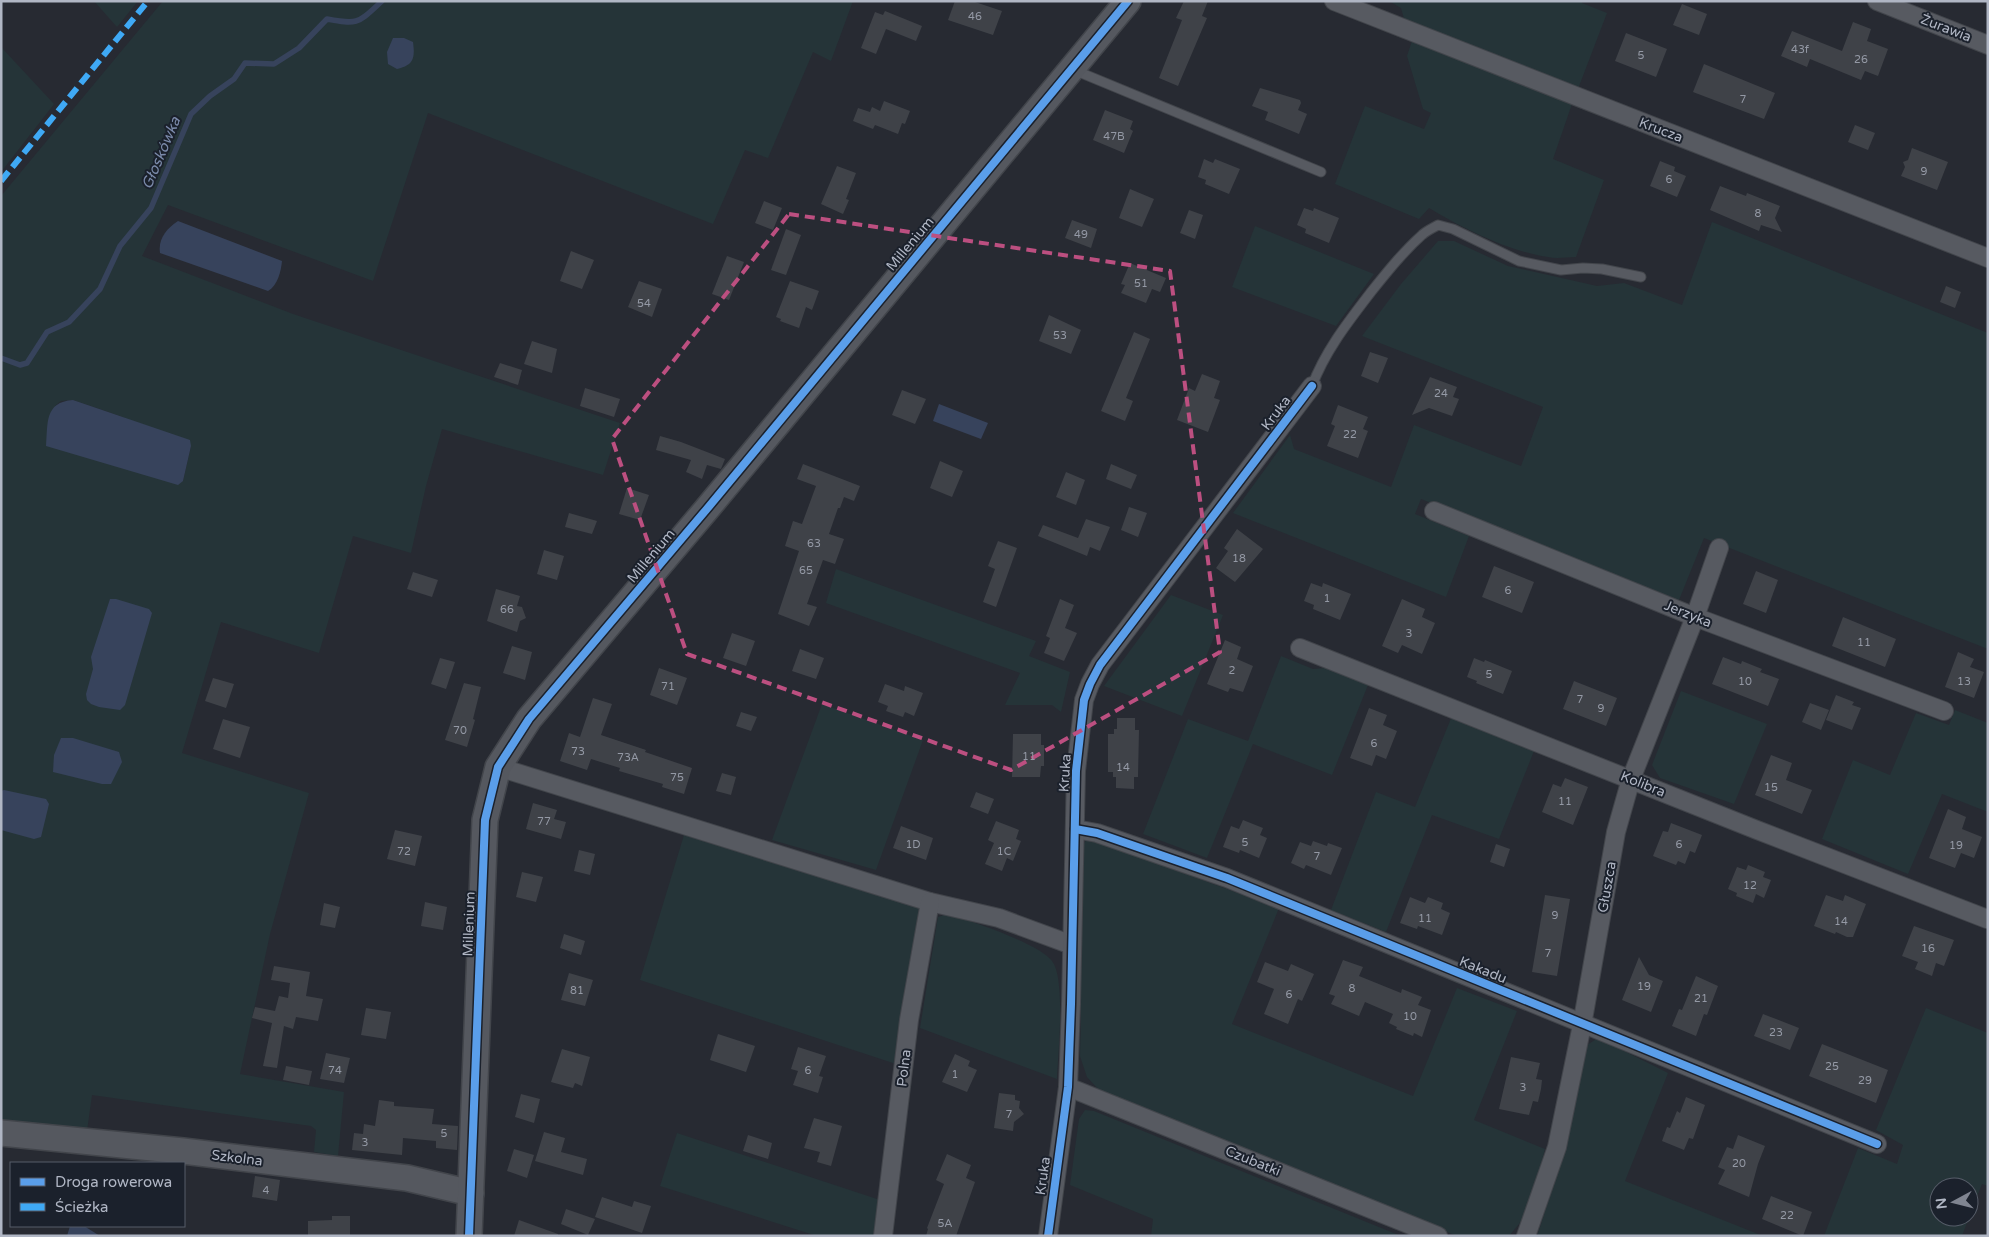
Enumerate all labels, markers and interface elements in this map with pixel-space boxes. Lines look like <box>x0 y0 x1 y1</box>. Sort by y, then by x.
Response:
house number: 46 <box>968 10 982 23</box>
street label: Żurawia <box>1918 11 1974 45</box>
house number: 43f <box>1791 43 1810 56</box>
house number: 5 <box>1638 49 1645 62</box>
house number: 26 <box>1854 53 1868 66</box>
house number: 7 <box>1740 93 1747 106</box>
water label: Głoskówka <box>138 114 185 192</box>
street label: Krucza <box>1637 114 1685 146</box>
house number: 47B <box>1103 130 1125 143</box>
house number: 9 <box>1921 165 1928 178</box>
house number: 6 <box>1666 173 1673 186</box>
house number: 8 <box>1755 207 1762 220</box>
street label: Millenium <box>883 214 937 274</box>
house number: 49 <box>1074 228 1088 241</box>
house number: 51 <box>1134 277 1148 290</box>
house number: 54 <box>637 297 651 310</box>
house number: 53 <box>1053 329 1067 342</box>
house number: 24 <box>1434 387 1448 400</box>
street label: Kruka <box>1258 392 1294 434</box>
house number: 22 <box>1343 428 1357 441</box>
street label: Millenium <box>624 526 678 586</box>
house number: 63 <box>807 537 821 550</box>
house number: 18 <box>1232 552 1246 565</box>
house number: 65 <box>799 564 813 577</box>
house number: 6 <box>1505 584 1512 597</box>
house number: 1 <box>1324 592 1330 605</box>
street label: Jerzyka <box>1662 597 1714 631</box>
house number: 66 <box>500 603 514 616</box>
house number: 3 <box>1406 627 1413 640</box>
house number: 11 <box>1857 636 1871 649</box>
house number: 2 <box>1229 664 1236 677</box>
house number: 5 <box>1486 668 1493 681</box>
house number: 10 <box>1738 675 1752 688</box>
house number: 13 <box>1957 675 1971 688</box>
house number: 71 <box>661 680 675 693</box>
house number: 7 <box>1577 693 1584 706</box>
house number: 9 <box>1598 702 1605 715</box>
house number: 70 <box>453 724 467 737</box>
house number: 6 <box>1371 737 1378 750</box>
house number: 73 <box>571 745 585 758</box>
house number: 11 <box>1022 750 1036 763</box>
house number: 73A <box>617 751 639 764</box>
street label: Kruka <box>1055 753 1075 793</box>
house number: 14 <box>1116 761 1130 774</box>
street label: Kolibra <box>1618 767 1668 801</box>
house number: 75 <box>670 771 684 784</box>
house number: 15 <box>1764 781 1778 794</box>
house number: 11 <box>1558 795 1572 808</box>
house number: 77 <box>537 815 551 828</box>
house number: 5 <box>1242 836 1249 849</box>
house number: 1D <box>905 838 921 851</box>
house number: 6 <box>1676 838 1683 851</box>
house number: 19 <box>1949 839 1963 852</box>
house number: 72 <box>397 845 411 858</box>
house number: 1C <box>997 845 1012 858</box>
house number: 7 <box>1314 850 1321 863</box>
street label: Głuszca <box>1594 860 1620 914</box>
house number: 12 <box>1743 879 1757 892</box>
street label: Millenium <box>459 891 479 957</box>
house number: 9 <box>1552 909 1559 922</box>
house number: 11 <box>1418 912 1432 925</box>
house number: 14 <box>1834 915 1848 928</box>
house number: 16 <box>1921 942 1935 955</box>
house number: 7 <box>1545 947 1552 960</box>
street label: Kakadu <box>1457 953 1509 987</box>
house number: 19 <box>1637 980 1651 993</box>
house number: 8 <box>1349 982 1356 995</box>
house number: 81 <box>570 984 584 997</box>
house number: 6 <box>1286 988 1293 1001</box>
house number: 21 <box>1694 992 1708 1005</box>
house number: 10 <box>1403 1010 1417 1023</box>
house number: 23 <box>1769 1026 1783 1039</box>
street label: Polna <box>893 1048 915 1088</box>
house number: 25 <box>1825 1060 1839 1073</box>
house number: 74 <box>328 1064 342 1077</box>
house number: 6 <box>805 1064 812 1077</box>
house number: 1 <box>952 1068 958 1081</box>
house number: 29 <box>1858 1074 1872 1087</box>
house number: 3 <box>1520 1081 1527 1094</box>
house number: 7 <box>1006 1108 1013 1121</box>
house number: 5 <box>441 1127 448 1140</box>
house number: 3 <box>362 1136 369 1149</box>
street label: Czubatki <box>1223 1142 1283 1180</box>
street label: Szkolna <box>210 1146 264 1170</box>
street label: Kruka <box>1032 1156 1054 1196</box>
house number: 20 <box>1732 1157 1746 1170</box>
legend <box>10 1162 185 1227</box>
text: Droga rowerowa <box>55 1173 172 1191</box>
north arrow <box>1929 1177 1979 1227</box>
house number: 4 <box>263 1184 270 1197</box>
text: N <box>1932 1197 1951 1210</box>
text: Ścieżka <box>55 1198 108 1216</box>
house number: 22 <box>1780 1209 1794 1222</box>
house number: 5A <box>937 1217 953 1230</box>

